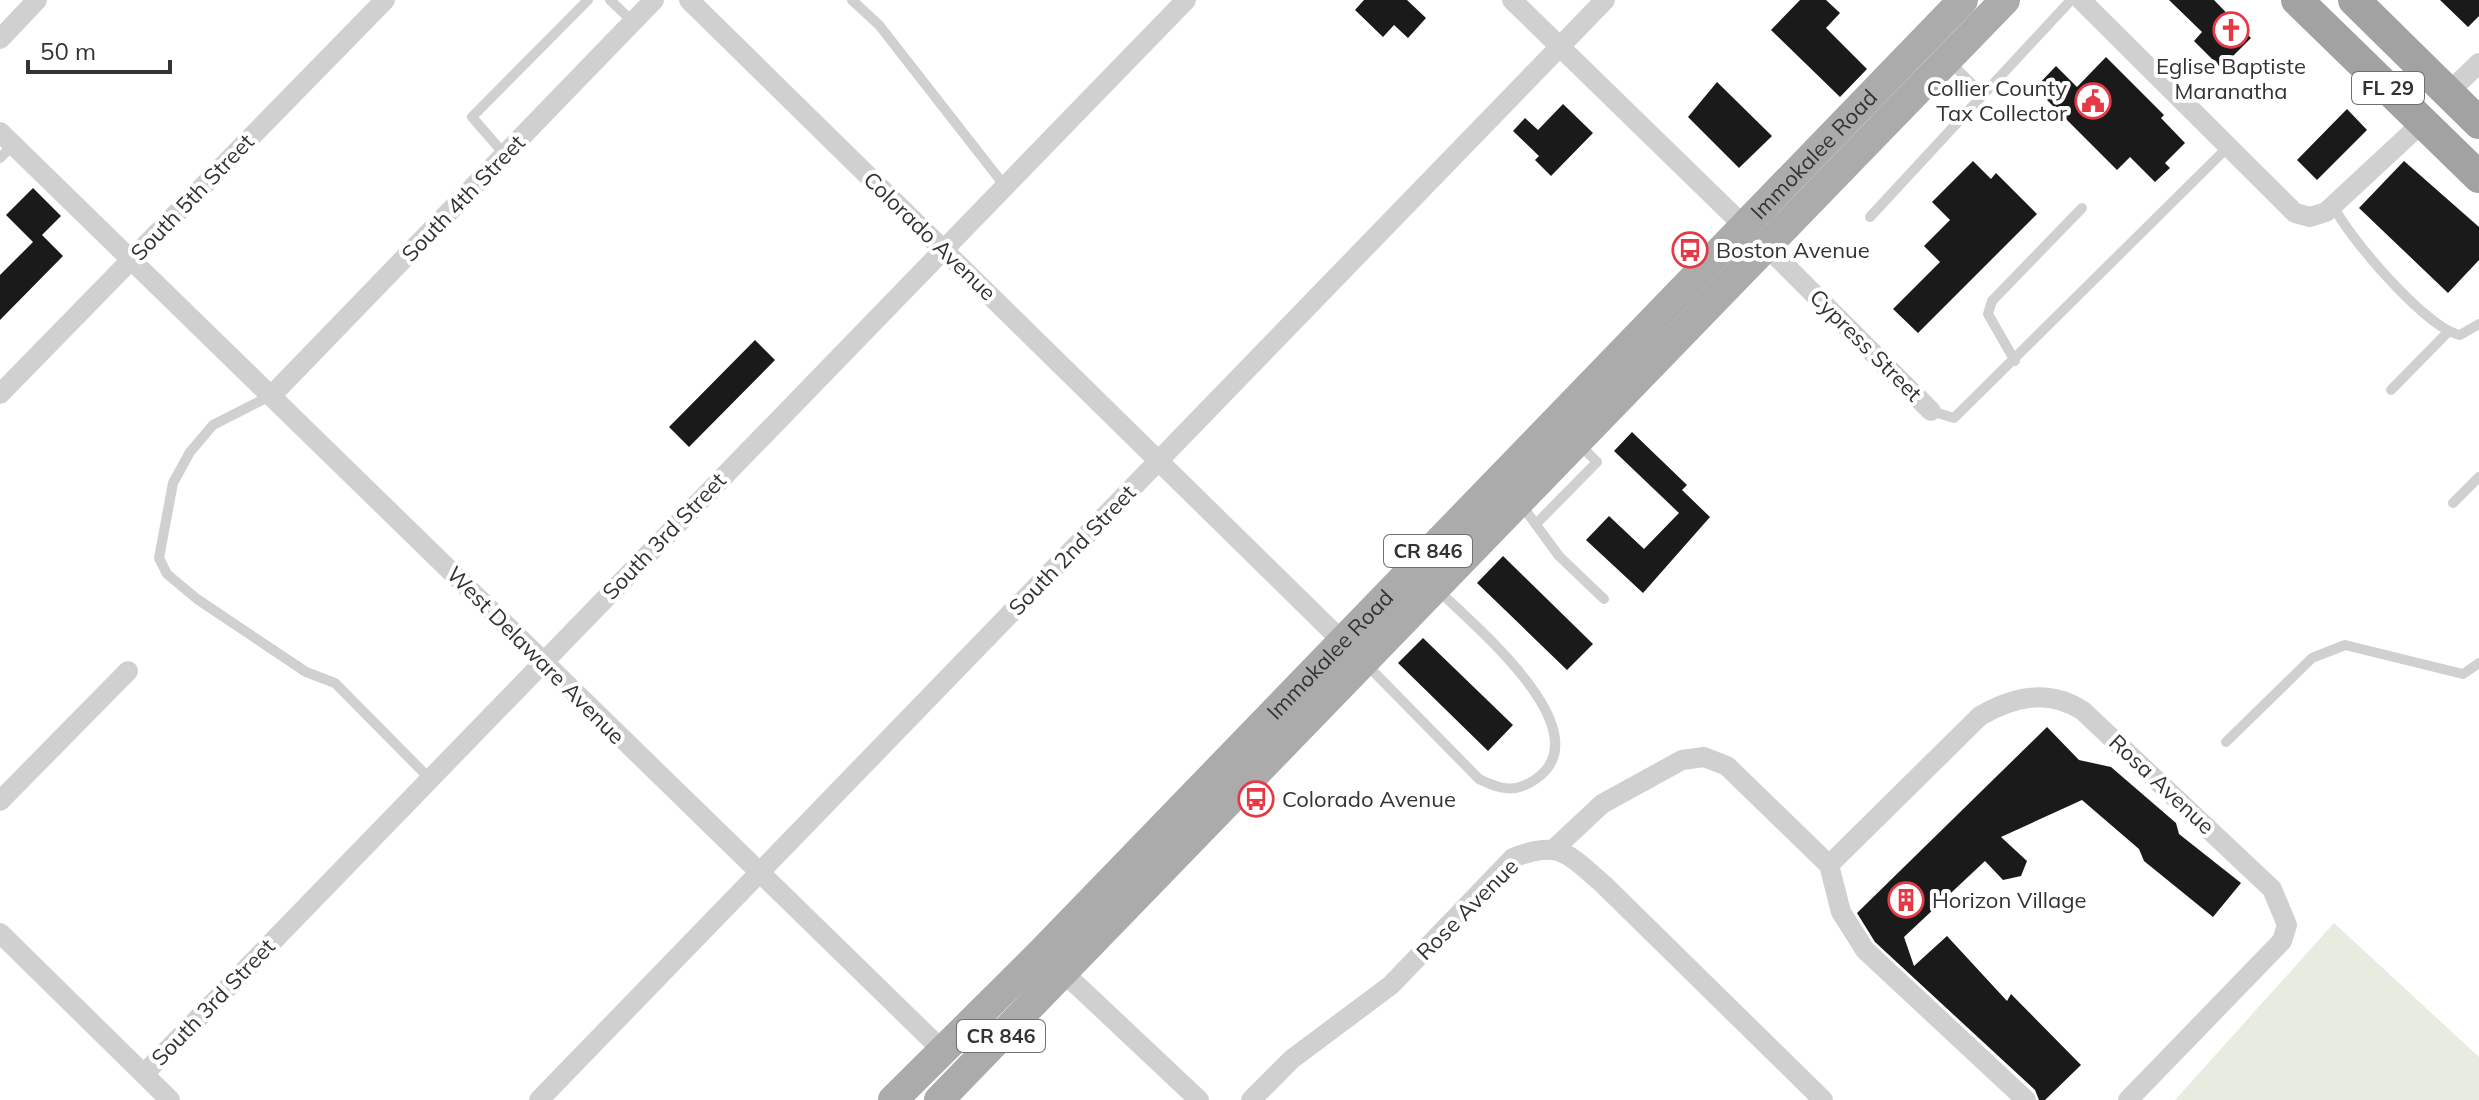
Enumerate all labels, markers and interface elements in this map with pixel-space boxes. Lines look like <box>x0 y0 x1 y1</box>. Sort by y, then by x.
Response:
church icon: Eglise Baptiste Maranatha <box>2212 11 2250 49</box>
scale bar <box>28 24 170 74</box>
text: 50 m <box>40 36 96 66</box>
place label: Eglise Baptiste Maranatha <box>2156 52 2306 105</box>
road number: FL 29 <box>2352 72 2424 104</box>
place label: Collier County Tax Collector <box>1927 74 2067 127</box>
public building icon: Collier County Tax Collector <box>2074 82 2112 120</box>
street label: Immokalee Road <box>1745 83 1883 225</box>
street label: South 5th Street <box>124 127 260 266</box>
street label: South 4th Street <box>395 128 531 267</box>
street label: Colorado Avenue <box>858 166 1002 306</box>
bus stop icon: Boston Avenue <box>1671 231 1709 269</box>
place label: Boston Avenue <box>1716 236 1870 264</box>
street label: Cypress Street <box>1804 283 1928 407</box>
street label: South 3rd Street <box>596 466 732 605</box>
street label: South 2nd Street <box>1002 478 1142 621</box>
road number: CR 846 <box>1384 535 1472 567</box>
street label: West Delaware Avenue <box>441 560 631 750</box>
street label: Immokalee Road <box>1261 584 1399 725</box>
street label: Rosa Avenue <box>2103 728 2221 840</box>
bus stop icon: Colorado Avenue <box>1237 780 1275 818</box>
place label: Colorado Avenue <box>1282 785 1456 813</box>
street label: Rose Avenue <box>1410 852 1524 966</box>
building icon: Horizon Village <box>1887 881 1925 919</box>
place label: Horizon Village <box>1932 886 2087 914</box>
street label: South 3rd Street <box>145 932 281 1071</box>
road number: CR 846 <box>957 1020 1045 1052</box>

